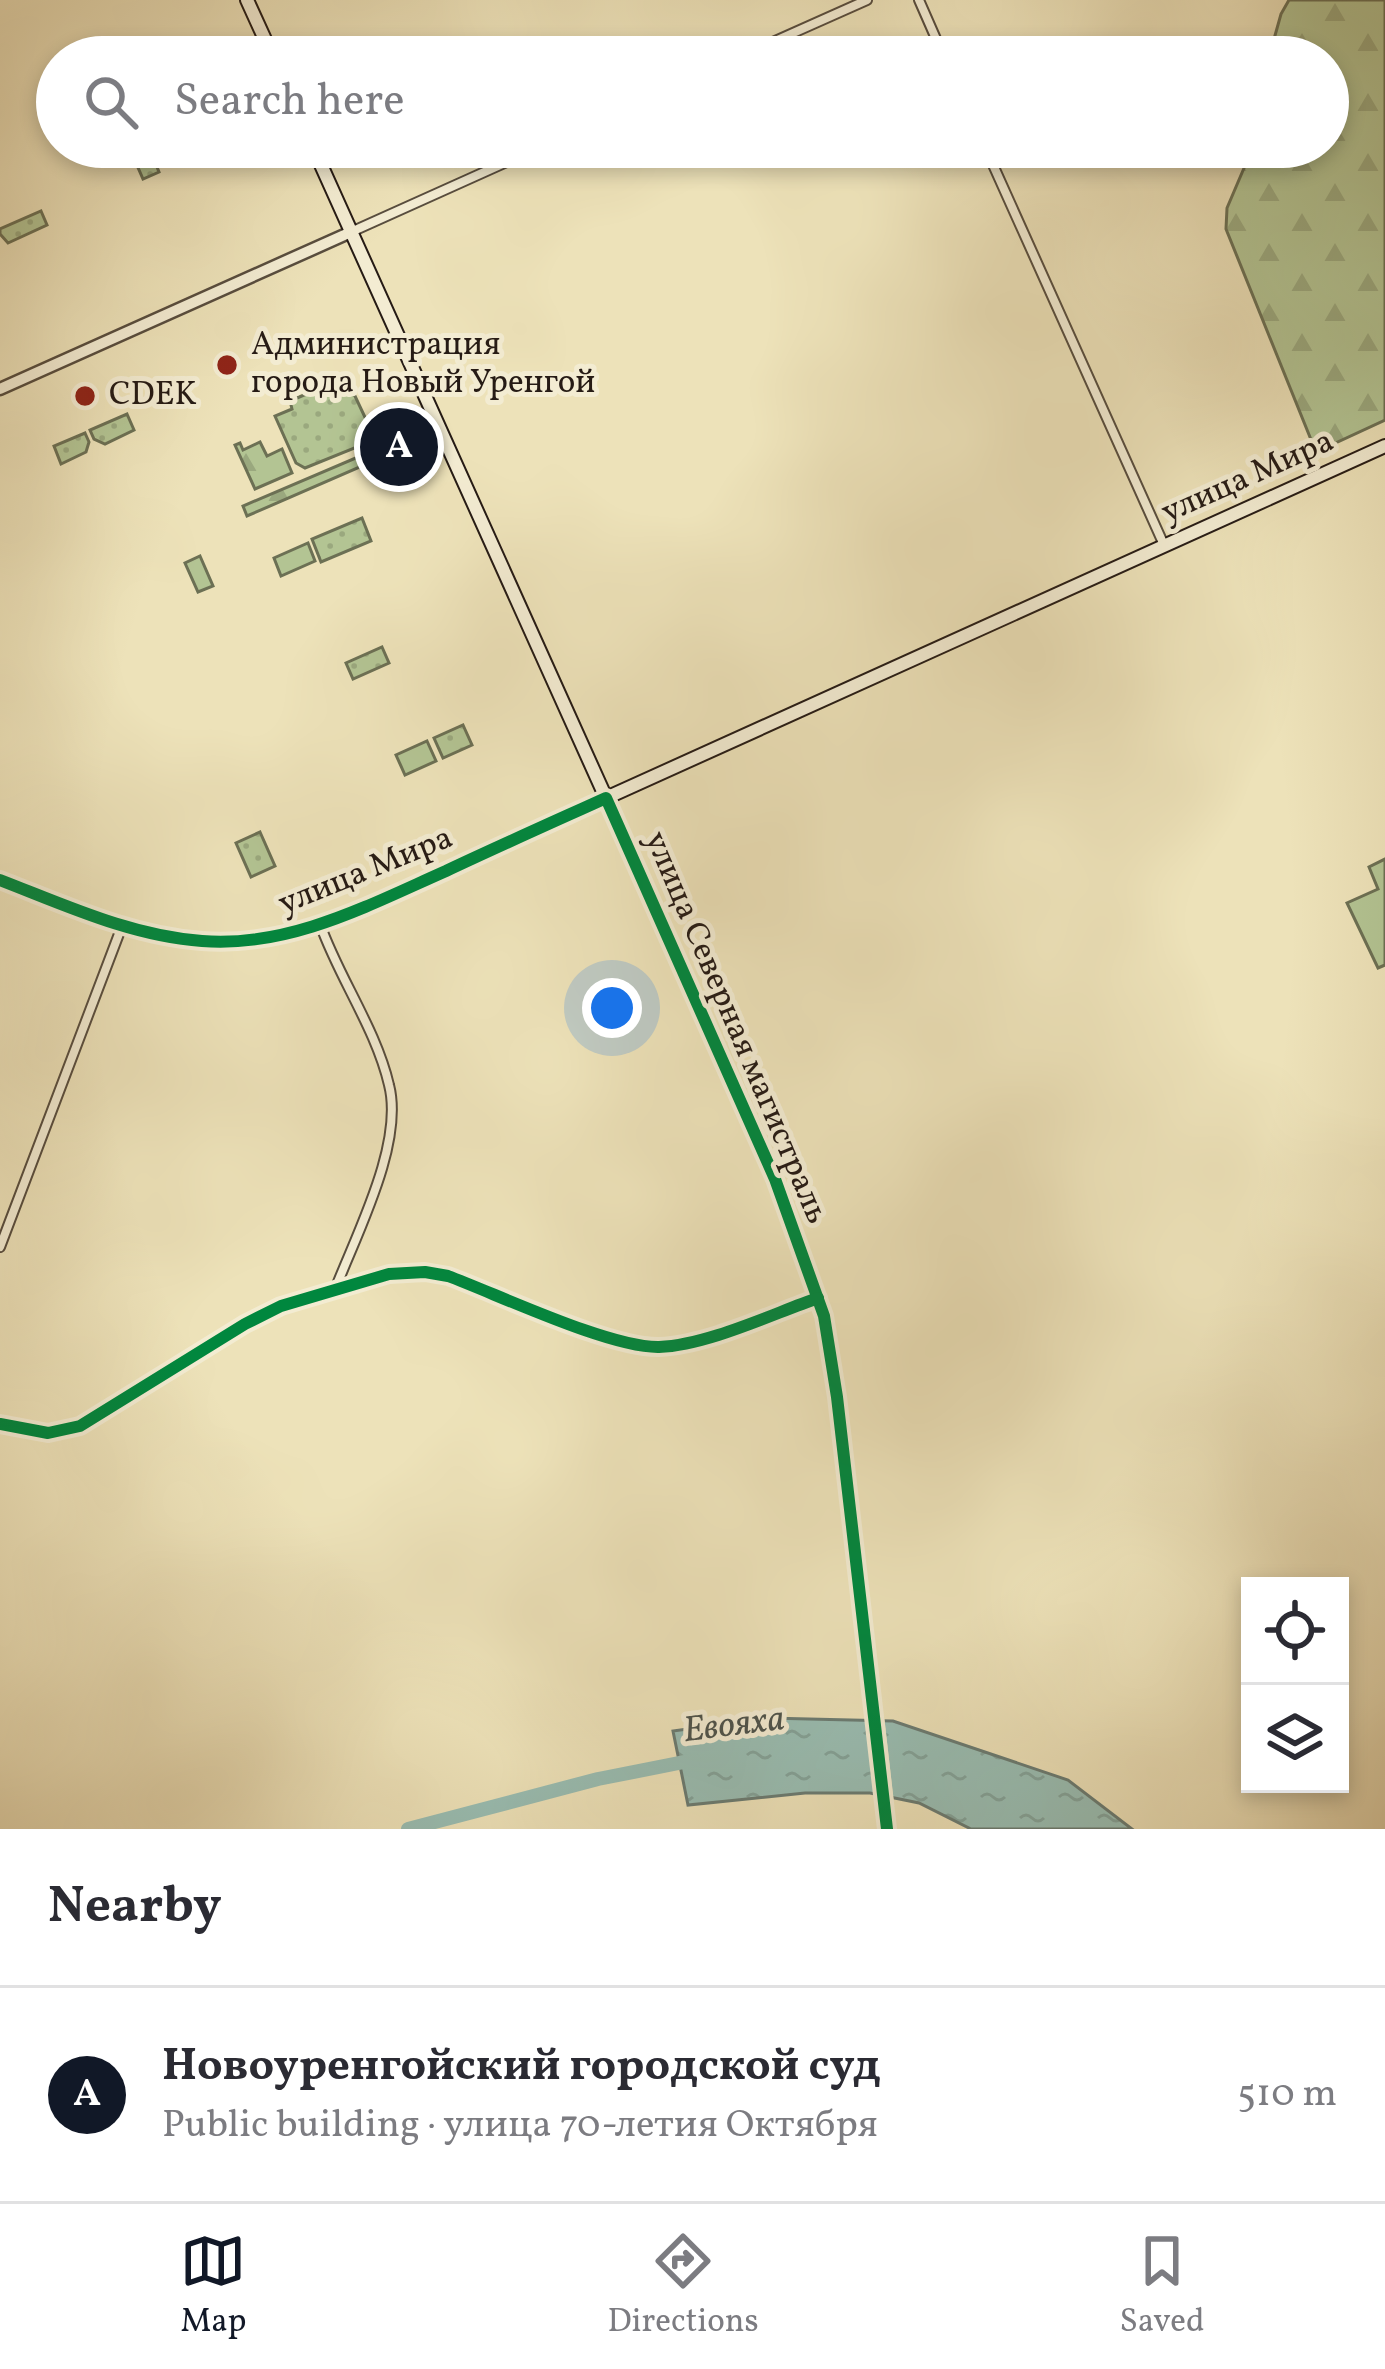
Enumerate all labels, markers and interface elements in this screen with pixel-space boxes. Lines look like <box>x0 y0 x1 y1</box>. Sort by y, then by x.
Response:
search box <box>36 36 1349 168</box>
icon: search <box>78 69 144 135</box>
text: Search here <box>174 71 405 134</box>
place label: Администрация города Новый Уренгой <box>251 323 595 407</box>
marker: Администрация города Новый Уренгой <box>214 352 240 378</box>
place label: CDEK <box>109 373 197 419</box>
marker: CDEK <box>72 383 98 409</box>
pin: A <box>360 402 438 492</box>
street label: улица Мира <box>1154 419 1342 537</box>
street label: улица Мира <box>272 816 460 928</box>
street label: улица Северная магистраль <box>631 825 839 1231</box>
your location <box>582 978 642 1038</box>
map controls <box>1241 1577 1349 1793</box>
button: locate <box>1241 1577 1349 1685</box>
button: layers <box>1241 1685 1349 1793</box>
water label: Евояха <box>680 1695 788 1757</box>
text: Nearby <box>48 1872 222 1943</box>
text: Новоуренгойский городской суд <box>162 2036 881 2099</box>
text: A <box>73 2068 101 2122</box>
text: 510 m <box>1237 2068 1337 2122</box>
text: Public building · улица 70-летия Октября <box>162 2099 878 2153</box>
tab: Map <box>180 2228 247 2346</box>
tab: Directions <box>607 2228 759 2346</box>
tab: Saved <box>1120 2228 1205 2346</box>

